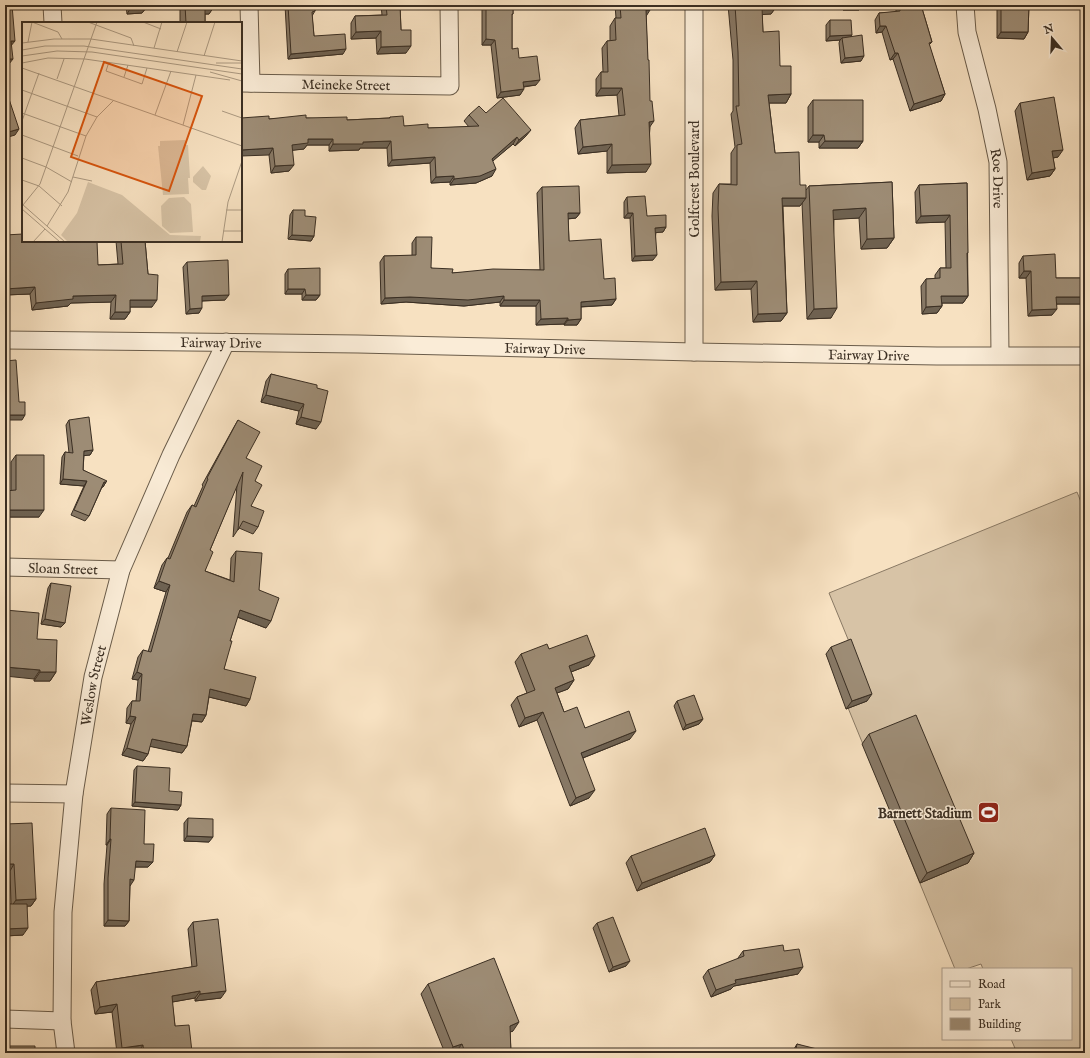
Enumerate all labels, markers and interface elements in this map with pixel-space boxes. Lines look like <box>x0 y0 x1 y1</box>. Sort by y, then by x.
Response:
north arrow <box>1032 18 1072 58</box>
text: N <box>1041 21 1056 38</box>
inset map <box>22 22 242 242</box>
street label: Meineke Street <box>301 76 391 95</box>
street label: Golfcrest Boulevard <box>686 120 704 237</box>
street label: Roe Drive <box>985 147 1006 209</box>
street label: Fairway Drive <box>180 334 262 353</box>
street label: Fairway Drive <box>504 339 586 359</box>
street label: Fairway Drive <box>828 346 910 366</box>
street label: Sloan Street <box>28 560 98 579</box>
street label: Weslow Street <box>77 643 111 727</box>
sports icon: Barnett Stadium <box>975 800 1001 826</box>
place label: Barnett Stadium <box>878 805 972 823</box>
legend <box>942 968 1072 1040</box>
text: Road <box>978 977 1006 992</box>
text: Park <box>978 997 1001 1012</box>
text: Building <box>978 1017 1022 1032</box>

